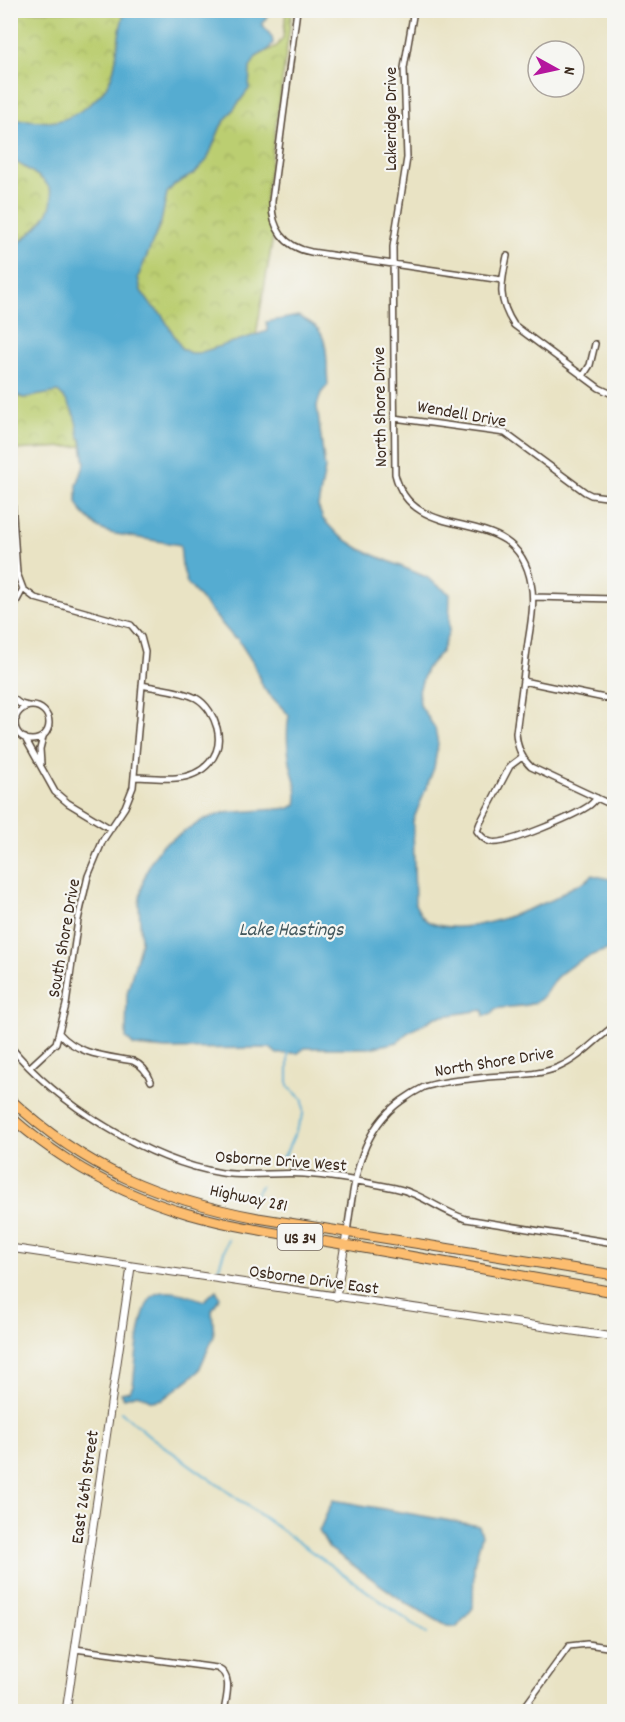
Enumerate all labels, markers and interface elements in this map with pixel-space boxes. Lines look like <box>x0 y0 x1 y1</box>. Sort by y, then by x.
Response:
north arrow <box>526 39 586 99</box>
text: N <box>556 65 580 76</box>
street label: Lakeridge Drive <box>380 67 405 171</box>
street label: North Shore Drive <box>368 347 395 467</box>
street label: Wendell Drive <box>415 395 508 436</box>
street label: South Shore Drive <box>43 877 88 1000</box>
water label: Lake Hastings <box>239 917 344 945</box>
street label: North Shore Drive <box>433 1042 556 1085</box>
street label: Osborne Drive West <box>214 1145 348 1180</box>
street label: Highway 281 <box>207 1179 290 1220</box>
road number: US 34 <box>278 1224 322 1250</box>
street label: Osborne Drive East <box>247 1260 380 1303</box>
street label: East 26th Street <box>66 1429 107 1546</box>

